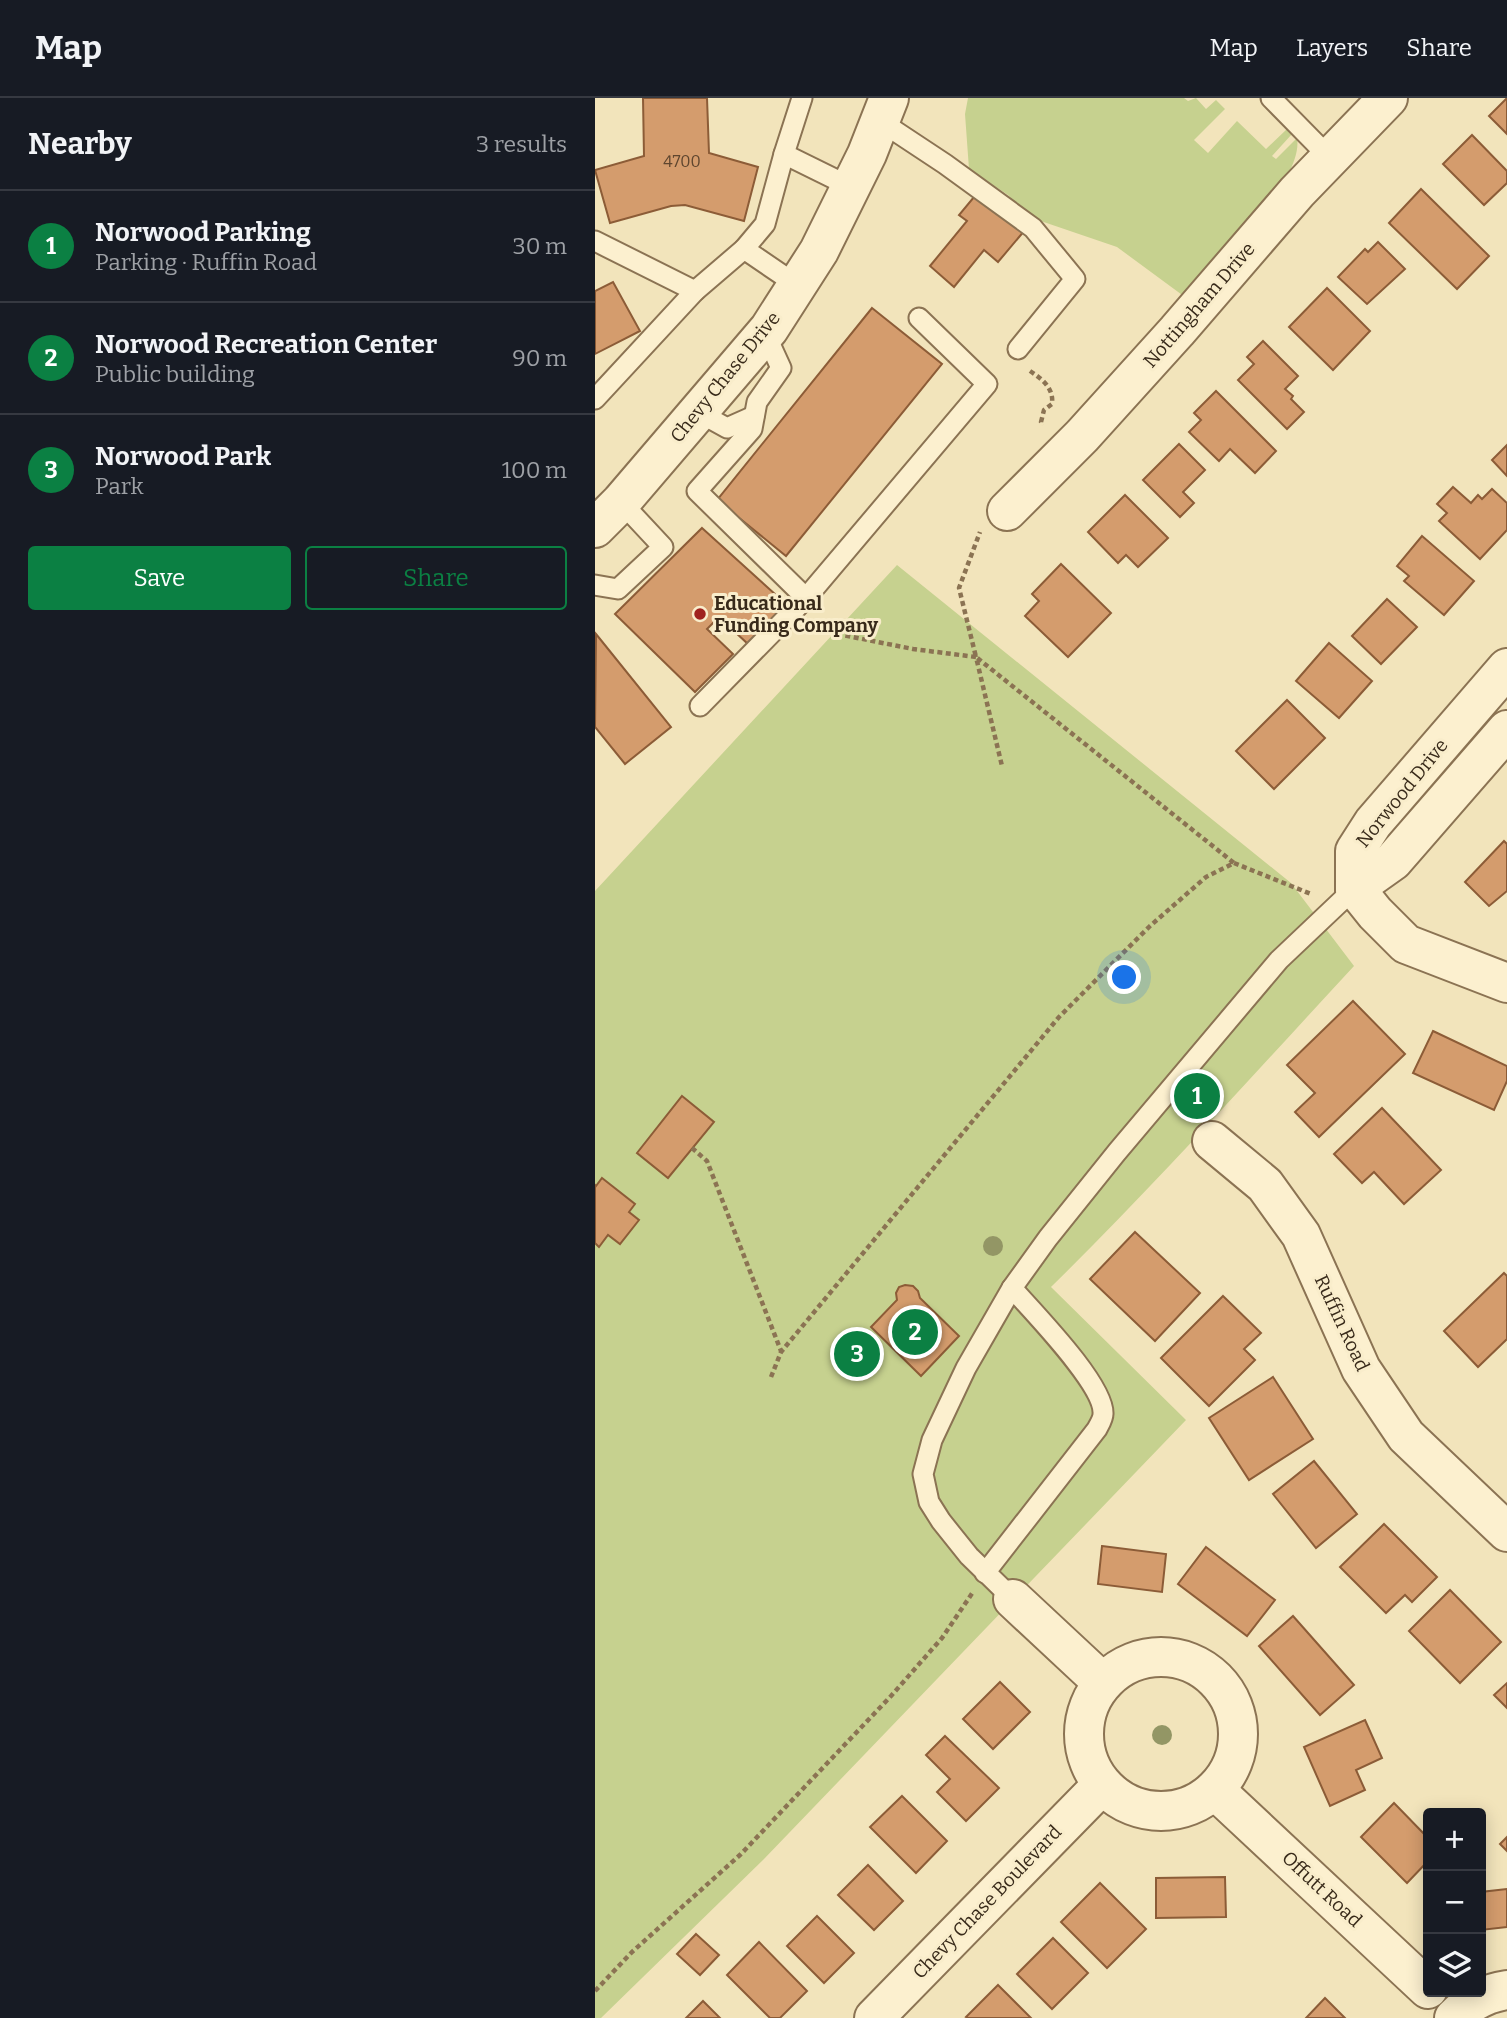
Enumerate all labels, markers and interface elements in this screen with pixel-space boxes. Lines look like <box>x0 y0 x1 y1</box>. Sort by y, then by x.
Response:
text: Map <box>35 28 102 68</box>
text: Map <box>1210 34 1258 62</box>
text: Layers <box>1296 34 1368 62</box>
text: Share <box>1406 34 1472 62</box>
text: Nearby <box>28 126 132 162</box>
text: 3 results <box>476 130 567 158</box>
house number: 4700 <box>663 152 701 171</box>
text: Norwood Parking <box>95 217 311 248</box>
text: 1 <box>46 232 56 260</box>
text: 30 m <box>513 232 567 260</box>
street label: Nottingham Drive <box>1138 238 1260 372</box>
text: Parking · Ruffin Road <box>95 248 317 276</box>
street label: Chevy Chase Drive <box>665 307 785 447</box>
text: Norwood Recreation Center <box>95 329 437 360</box>
text: 2 <box>45 344 57 372</box>
text: 90 m <box>512 344 567 372</box>
text: Public building <box>95 360 255 388</box>
text: Norwood Park <box>95 441 271 472</box>
text: 3 <box>44 456 58 484</box>
text: 100 m <box>502 456 567 484</box>
text: Park <box>95 472 144 500</box>
button: Save <box>28 546 291 610</box>
button: Share <box>305 546 567 610</box>
place label: Educational Funding Company <box>714 592 878 637</box>
marker: Educational Funding Company <box>692 606 708 622</box>
street label: Norwood Drive <box>1351 734 1453 852</box>
your location <box>1107 960 1141 994</box>
pin: 1 <box>1174 1070 1220 1122</box>
street label: Ruffin Road <box>1310 1271 1374 1375</box>
pin: 2 <box>892 1306 938 1358</box>
pin: 3 <box>834 1328 880 1380</box>
map controls <box>1423 1808 1486 1997</box>
button: + <box>1423 1808 1486 1871</box>
street label: Chevy Chase Boulevard <box>908 1820 1066 1984</box>
street label: Offutt Road <box>1277 1846 1367 1932</box>
button: − <box>1423 1871 1486 1934</box>
button: layers <box>1423 1934 1486 1997</box>

